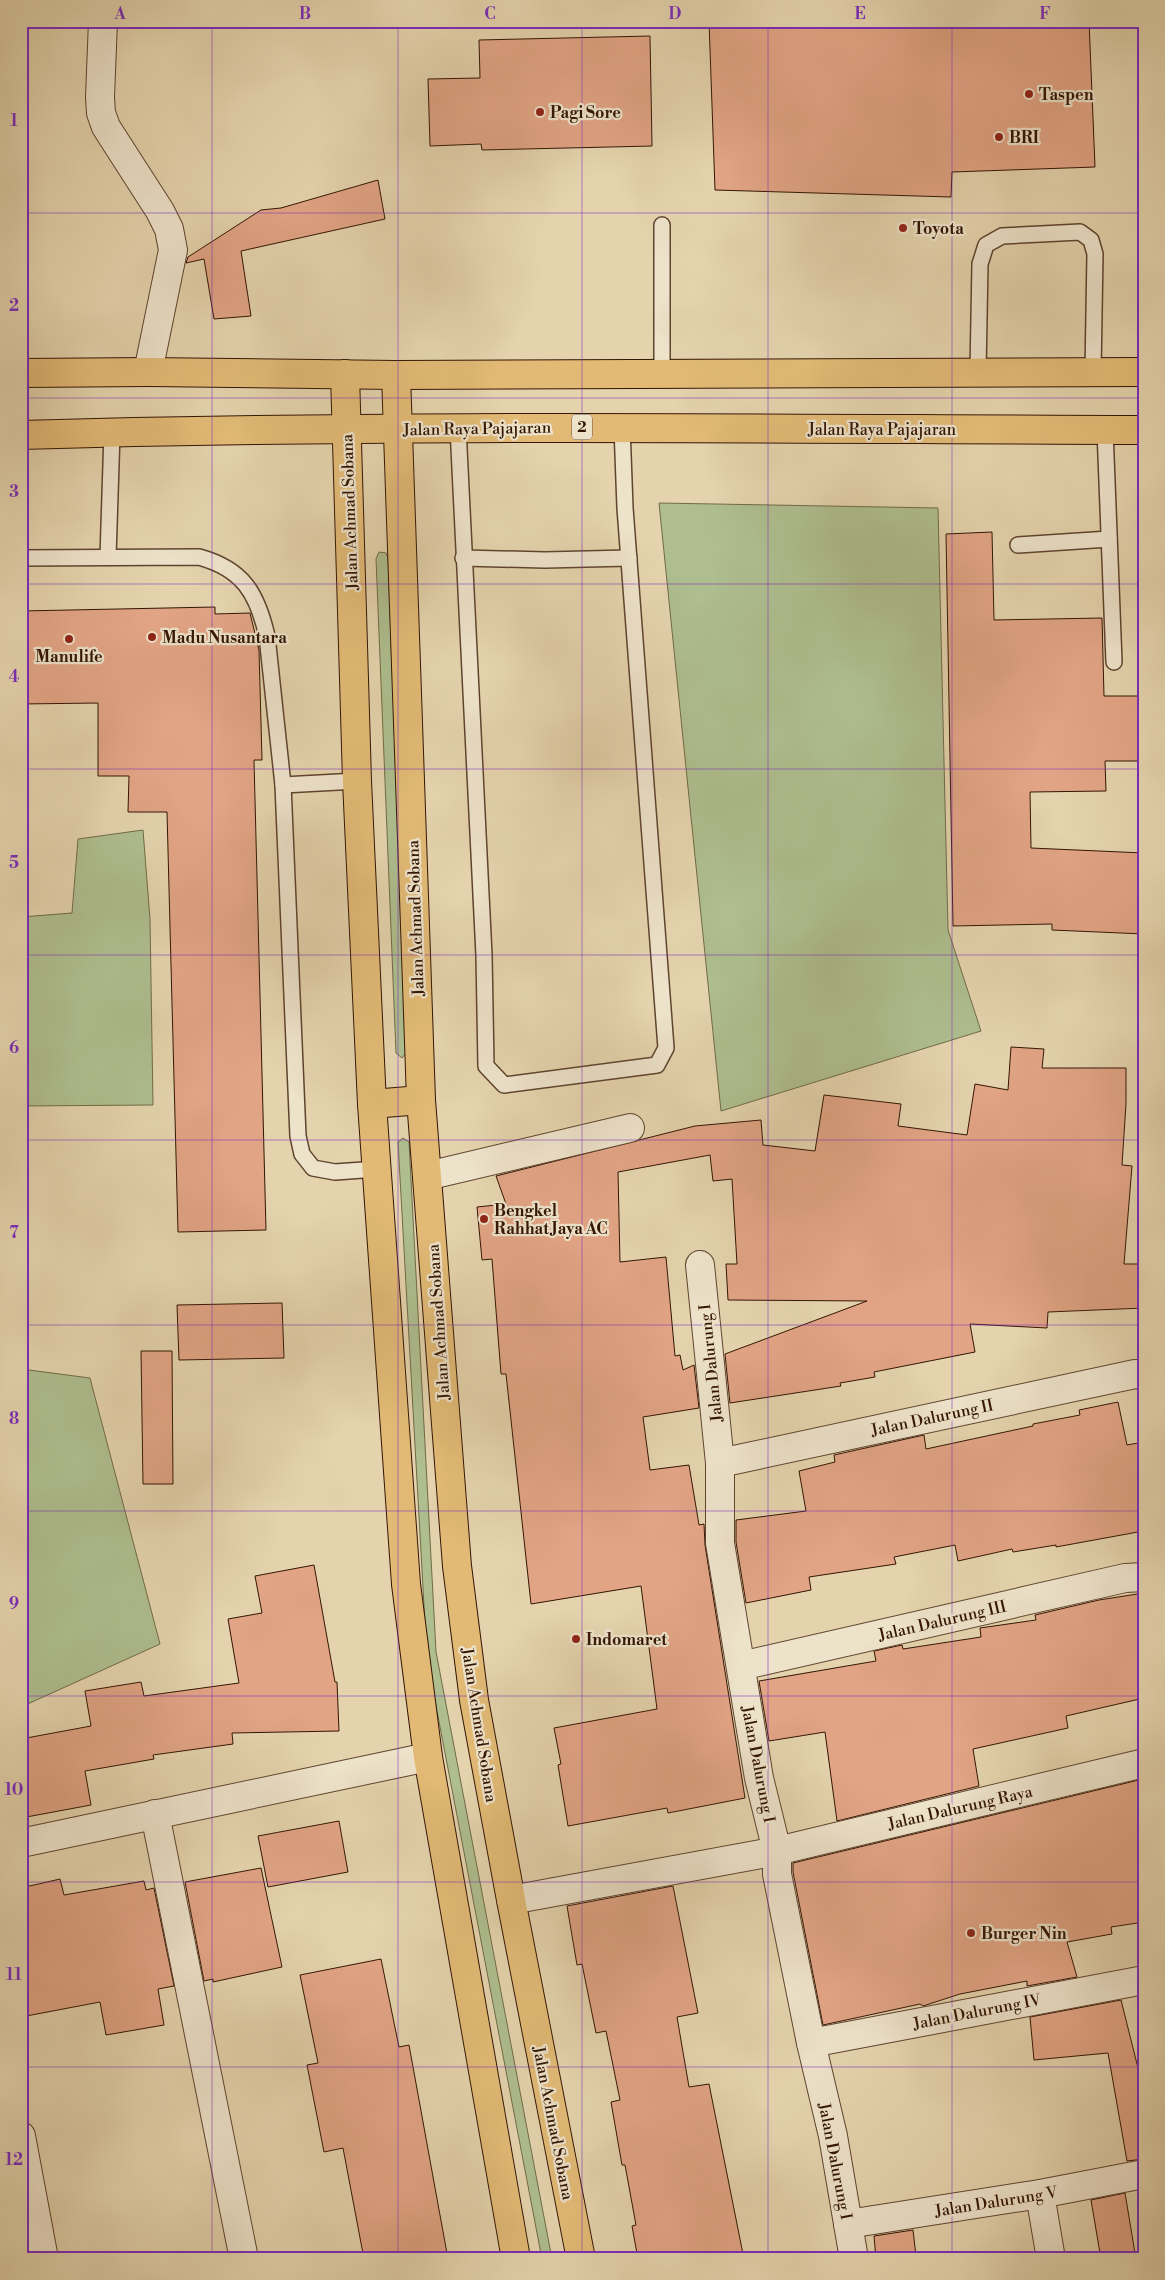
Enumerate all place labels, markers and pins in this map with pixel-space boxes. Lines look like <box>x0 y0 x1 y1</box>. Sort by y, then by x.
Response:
place label: Taspen <box>1039 85 1094 105</box>
marker: Taspen <box>1023 88 1035 100</box>
place label: Pagi Sore <box>550 103 621 123</box>
marker: Pagi Sore <box>534 106 546 118</box>
place label: BRI <box>1009 128 1039 148</box>
marker: BRI <box>993 131 1005 143</box>
place label: Toyota <box>913 219 964 239</box>
marker: Toyota <box>897 222 909 234</box>
place label: Madu Nusantara <box>162 628 287 648</box>
marker: Madu Nusantara <box>146 631 158 643</box>
marker: Manulife <box>63 633 75 645</box>
place label: Manulife <box>35 647 103 667</box>
place label: Bengkel Rahhat Jaya AC <box>494 1201 608 1239</box>
marker: Bengkel Rahhat Jaya AC <box>478 1213 490 1225</box>
place label: Indomaret <box>586 1630 667 1650</box>
marker: Indomaret <box>570 1633 582 1645</box>
place label: Burger Nin <box>981 1924 1067 1944</box>
marker: Burger Nin <box>965 1927 977 1939</box>

